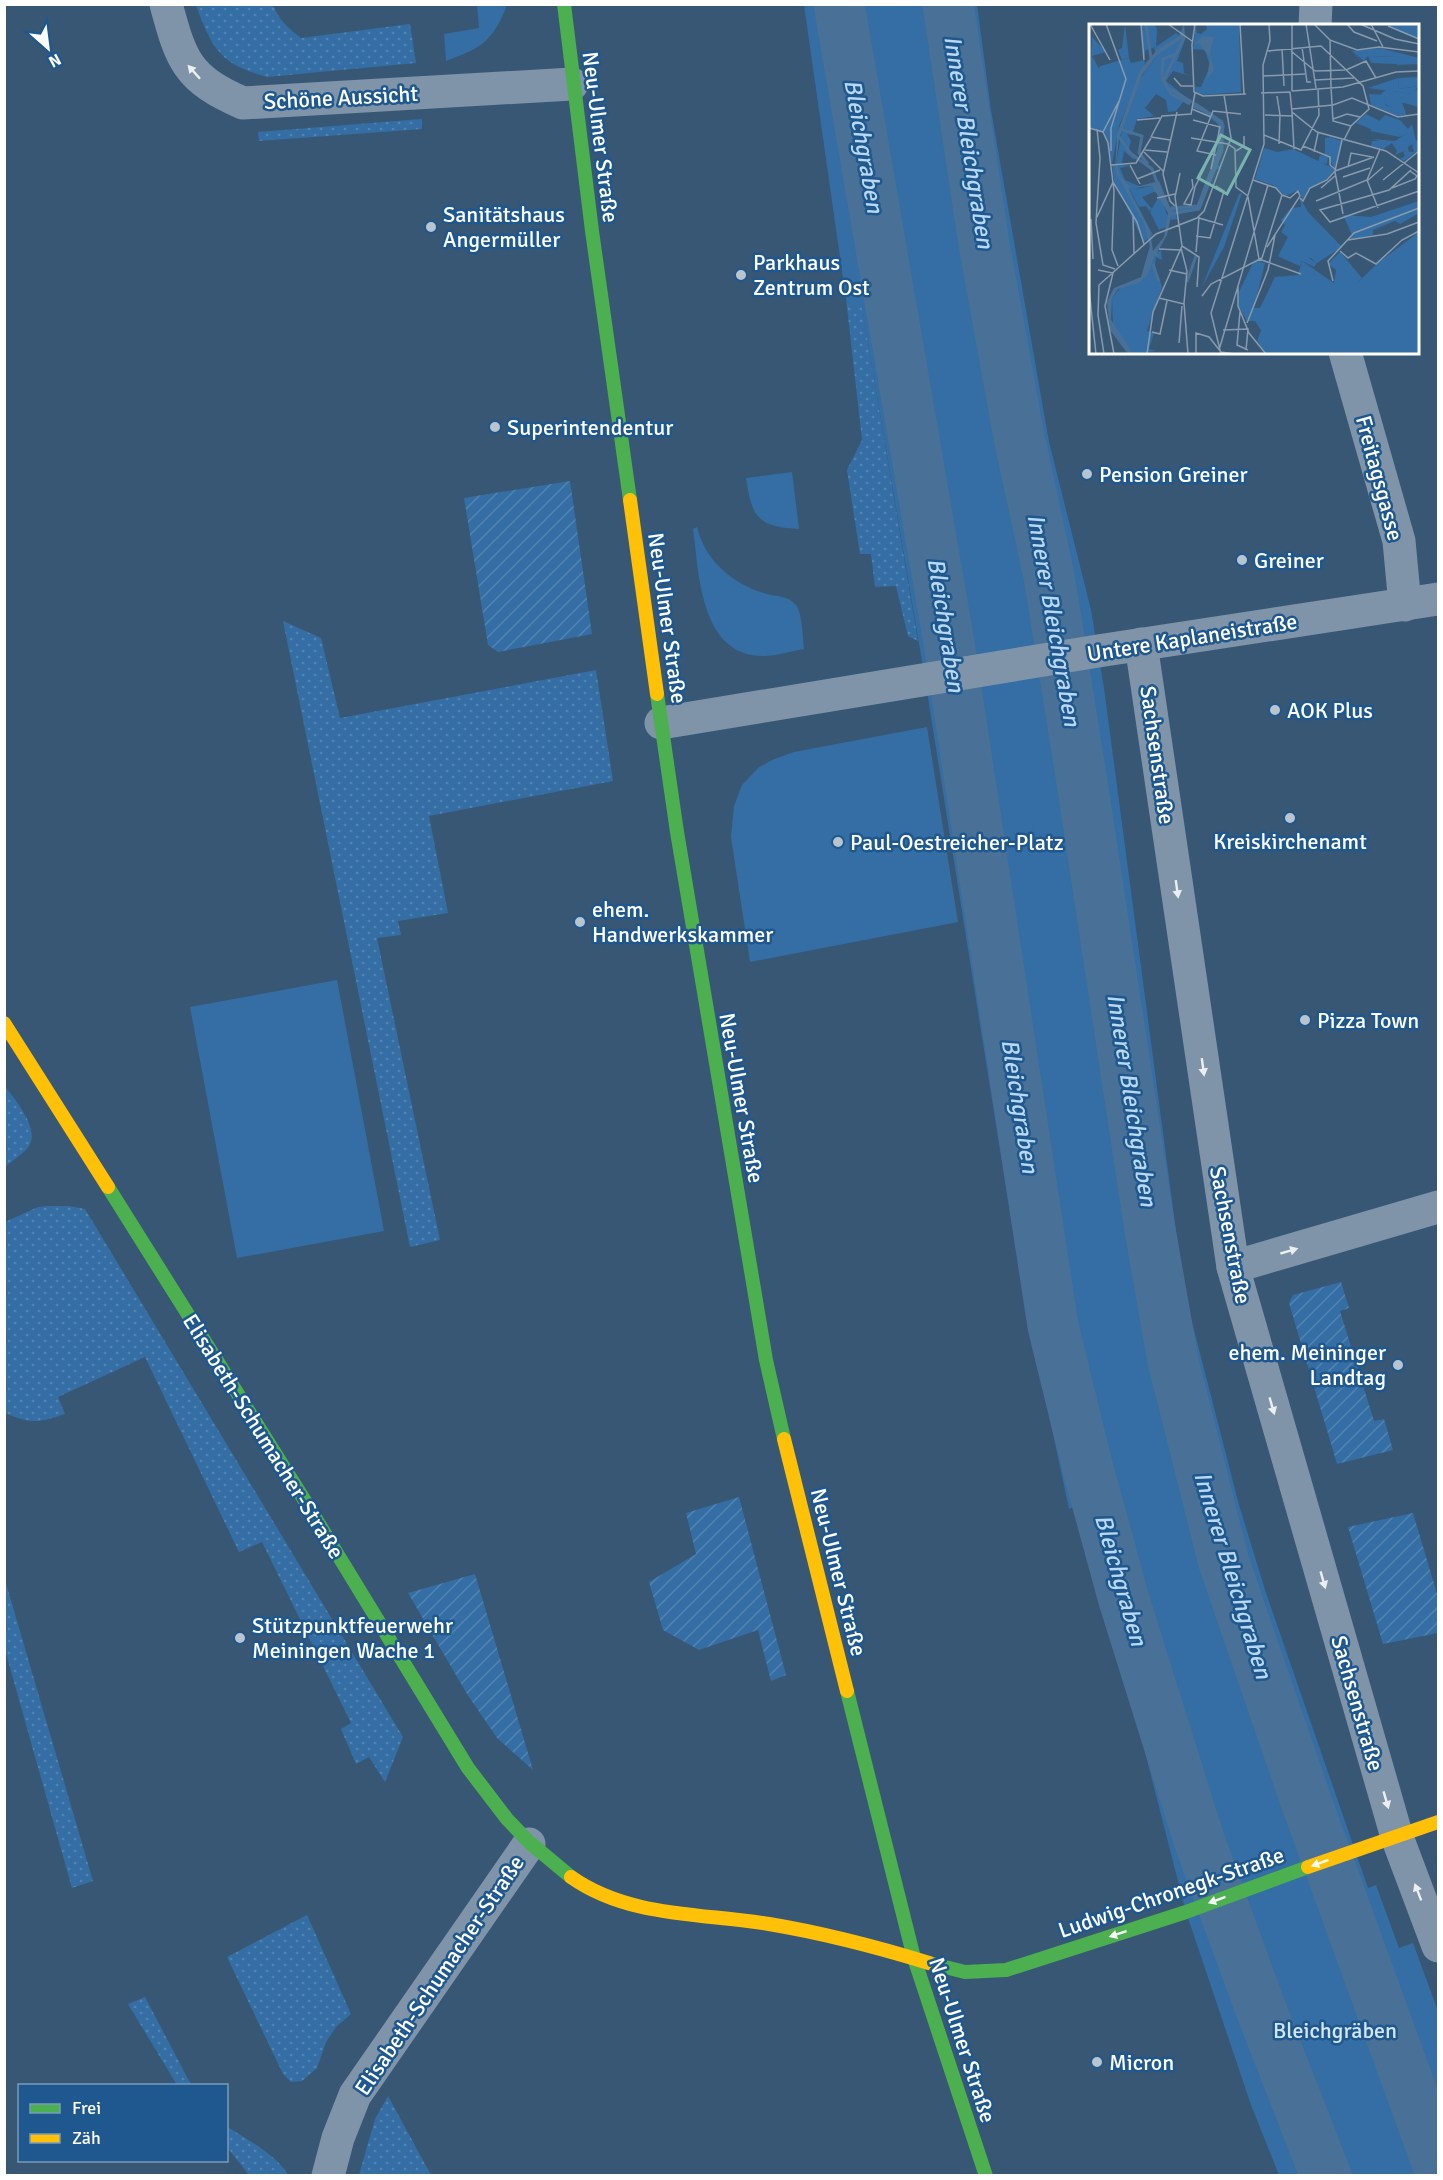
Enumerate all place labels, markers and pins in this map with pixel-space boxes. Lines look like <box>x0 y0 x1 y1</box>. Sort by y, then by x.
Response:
place label: Sanitätshaus Angermüller <box>443 201 565 253</box>
marker: Sanitätshaus Angermüller <box>424 220 438 234</box>
place label: Parkhaus Zentrum Ost <box>753 249 870 301</box>
marker: Parkhaus Zentrum Ost <box>734 268 748 282</box>
place label: Superintendentur <box>507 414 673 441</box>
marker: Superintendentur <box>488 420 502 434</box>
place label: Pension Greiner <box>1099 461 1248 488</box>
marker: Pension Greiner <box>1080 467 1094 481</box>
place label: Greiner <box>1254 547 1324 574</box>
marker: Greiner <box>1235 553 1249 567</box>
place label: AOK Plus <box>1287 697 1373 724</box>
marker: AOK Plus <box>1268 703 1282 717</box>
marker: Kreiskirchenamt <box>1283 811 1297 825</box>
place label: Kreiskirchenamt <box>1213 828 1367 855</box>
place label: Paul-Oestreicher-Platz <box>850 829 1064 856</box>
marker: Paul-Oestreicher-Platz <box>831 835 845 849</box>
place label: ehem. Handwerkskammer <box>592 896 773 948</box>
marker: ehem. Handwerkskammer <box>573 915 587 929</box>
place label: Pizza Town <box>1317 1007 1419 1034</box>
marker: Pizza Town <box>1298 1013 1312 1027</box>
place label: ehem. Meininger Landtag <box>1228 1339 1386 1391</box>
marker: ehem. Meininger Landtag <box>1391 1358 1405 1372</box>
place label: Stützpunktfeuerwehr Meiningen Wache 1 <box>252 1612 453 1664</box>
marker: Stützpunktfeuerwehr Meiningen Wache 1 <box>233 1631 247 1645</box>
place label: Micron <box>1109 2049 1174 2076</box>
marker: Micron <box>1090 2055 1104 2069</box>

